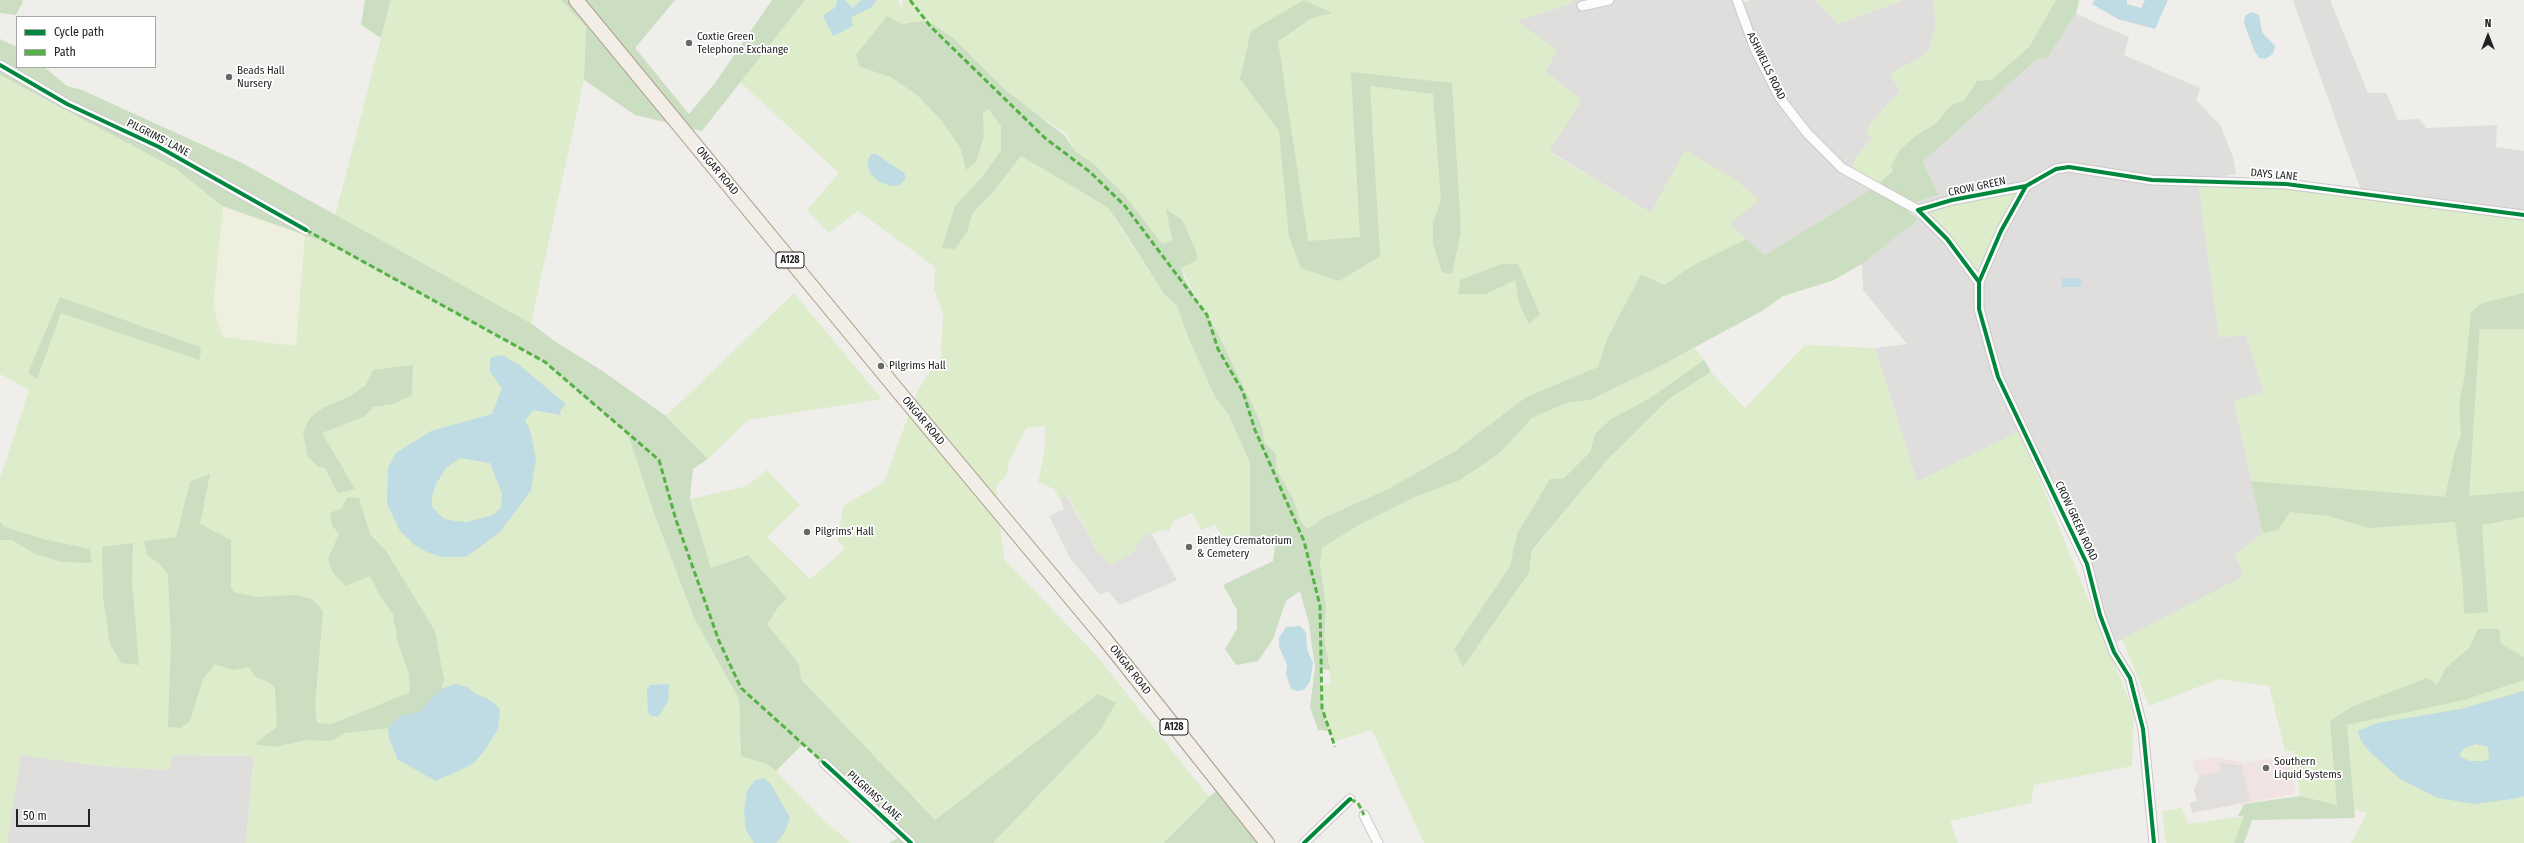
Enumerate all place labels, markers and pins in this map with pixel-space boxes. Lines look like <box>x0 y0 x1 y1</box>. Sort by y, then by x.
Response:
place label: Coxtie Green Telephone Exchange <box>697 30 788 56</box>
marker: Coxtie Green Telephone Exchange <box>684 38 694 48</box>
place label: Beads Hall Nursery <box>237 64 285 90</box>
marker: Beads Hall Nursery <box>224 72 234 82</box>
place label: Pilgrims Hall <box>889 359 946 373</box>
marker: Pilgrims Hall <box>876 361 886 371</box>
place label: Pilgrims' Hall <box>815 525 874 539</box>
marker: Pilgrims' Hall <box>802 527 812 537</box>
place label: Bentley Crematorium & Cemetery <box>1197 534 1292 560</box>
marker: Bentley Crematorium & Cemetery <box>1184 542 1194 552</box>
place label: Southern Liquid Systems <box>2274 755 2341 781</box>
marker: Southern Liquid Systems <box>2261 763 2271 773</box>

